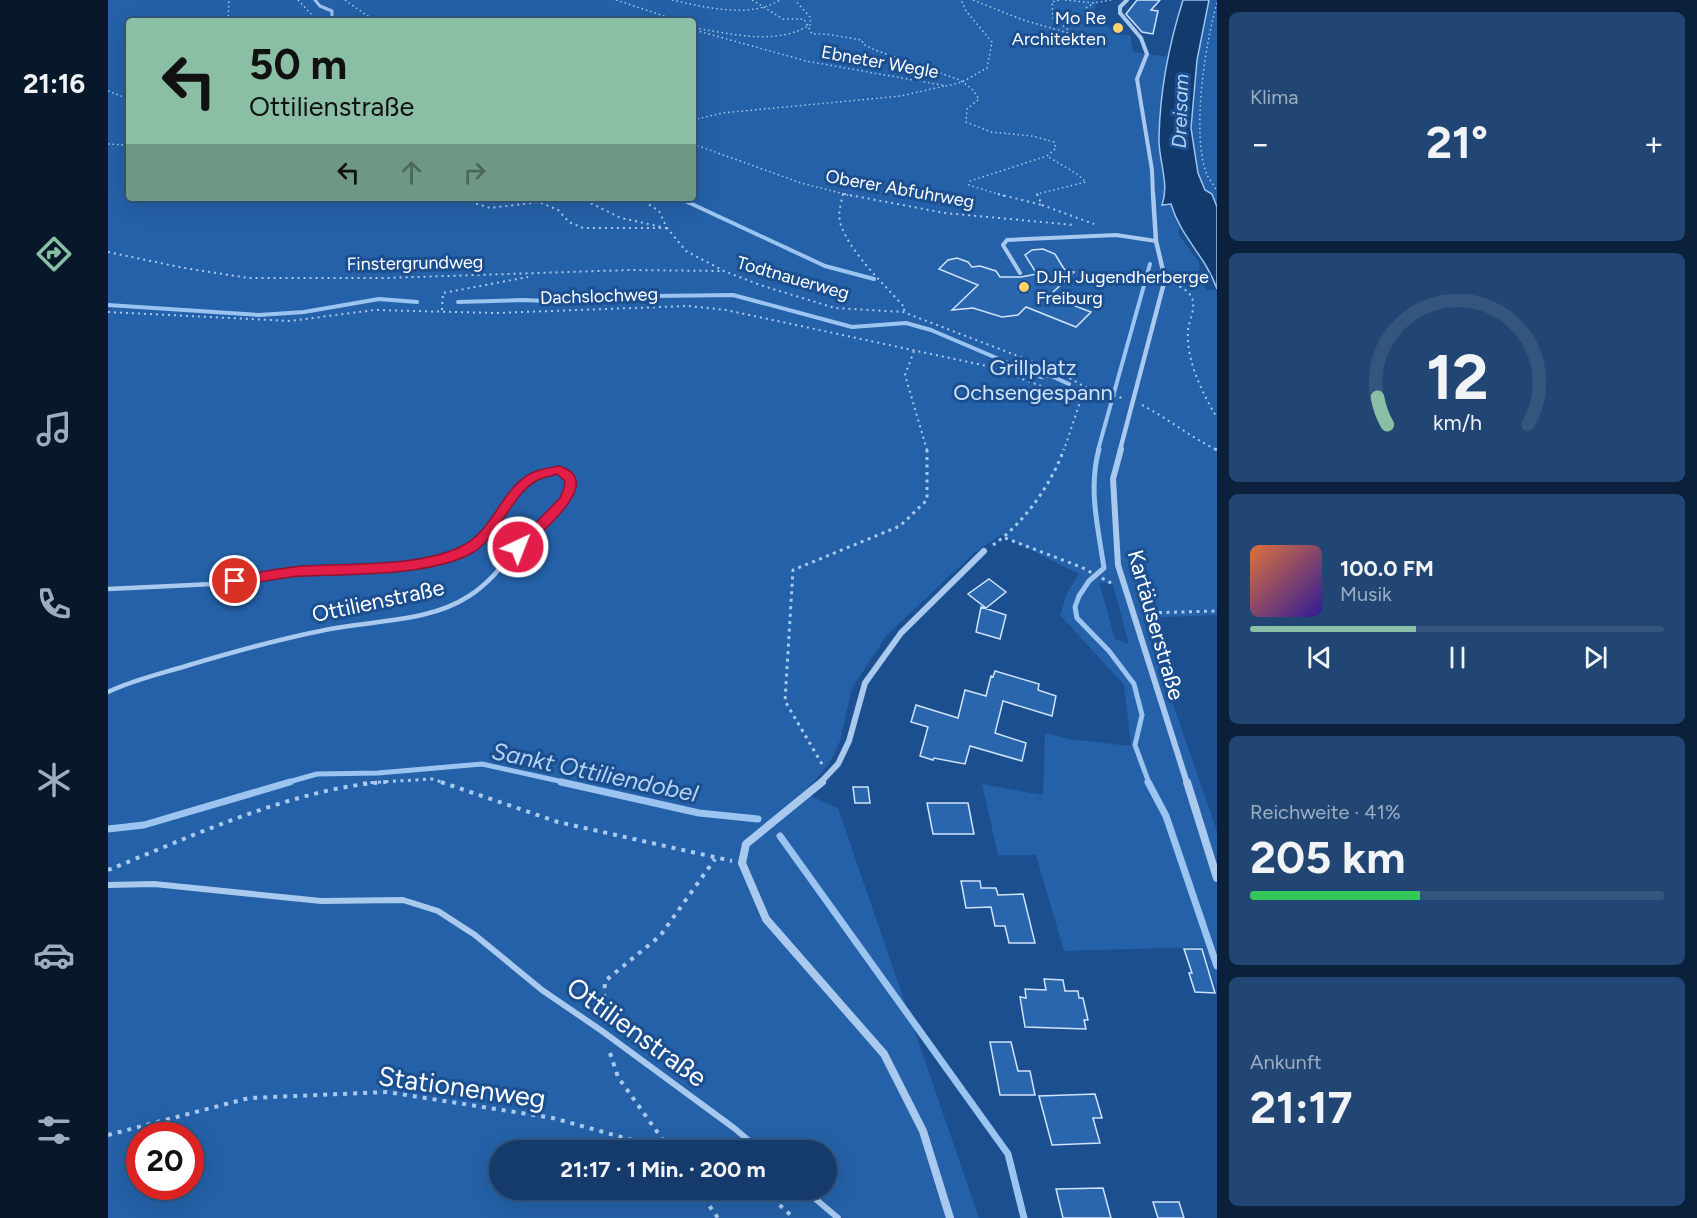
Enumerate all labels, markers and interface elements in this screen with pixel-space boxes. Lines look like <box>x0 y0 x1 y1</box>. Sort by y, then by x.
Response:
place label: Mo Re Architekten <box>1012 7 1106 50</box>
marker: Mo Re Architekten <box>1111 21 1125 35</box>
text: 50 m <box>249 39 347 90</box>
street label: Ebneter Wegle <box>820 41 941 83</box>
icon: left <box>150 42 228 120</box>
text: 21:16 <box>23 67 85 100</box>
water label: Dreisam <box>1167 73 1193 149</box>
text: Klima <box>1250 85 1298 109</box>
text: Ottilienstraße <box>249 90 414 123</box>
text: 21° <box>1426 115 1488 169</box>
text: − <box>1250 124 1271 163</box>
text: + <box>1643 124 1664 163</box>
icon: left <box>332 156 365 189</box>
icon: ahead <box>395 156 428 189</box>
icon: right <box>458 156 491 189</box>
street label: Oberer Abfuhrweg <box>824 165 976 213</box>
icon: directions <box>33 233 75 275</box>
street label: Finstergrundweg <box>346 251 484 275</box>
street label: Todtnauerweg <box>734 251 852 305</box>
place label: DJH Jugendherberge Freiburg <box>1036 266 1209 309</box>
marker: DJH Jugendherberge Freiburg <box>1017 280 1031 294</box>
street label: Dachslochweg <box>540 283 658 309</box>
text: 12 <box>1426 340 1488 415</box>
park label: Grillplatz Ochsengespann <box>953 354 1113 406</box>
icon: music <box>33 408 75 450</box>
text: km/h <box>1433 410 1481 435</box>
position arrow <box>486 515 550 579</box>
street label: Kartäuserstraße <box>1122 547 1190 703</box>
pin <box>209 555 260 606</box>
text: 100.0 FM <box>1340 555 1434 582</box>
icon: arrive <box>218 564 251 597</box>
street label: Ottilienstraße <box>309 574 447 628</box>
text: Musik <box>1340 582 1392 606</box>
icon: phone <box>33 583 75 625</box>
icon: previous <box>1303 641 1336 674</box>
icon: pause <box>1441 641 1474 674</box>
icon: next <box>1579 641 1612 674</box>
water label: Sankt Ottiliendobel <box>489 736 701 808</box>
icon: climate <box>33 759 75 801</box>
text: Reichweite · 41% <box>1250 800 1401 824</box>
text: 205 km <box>1250 830 1406 884</box>
icon: car <box>33 934 75 976</box>
street label: Ottilienstraße <box>560 970 714 1094</box>
text: Ankunft <box>1250 1050 1322 1074</box>
street label: Stationenweg <box>376 1059 548 1115</box>
text: 21:17 <box>1250 1080 1353 1134</box>
icon: filters <box>33 1109 75 1151</box>
speed limit sign: 20 <box>126 1122 204 1200</box>
text: 21:17 · 1 Min. · 200 m <box>560 1156 766 1183</box>

